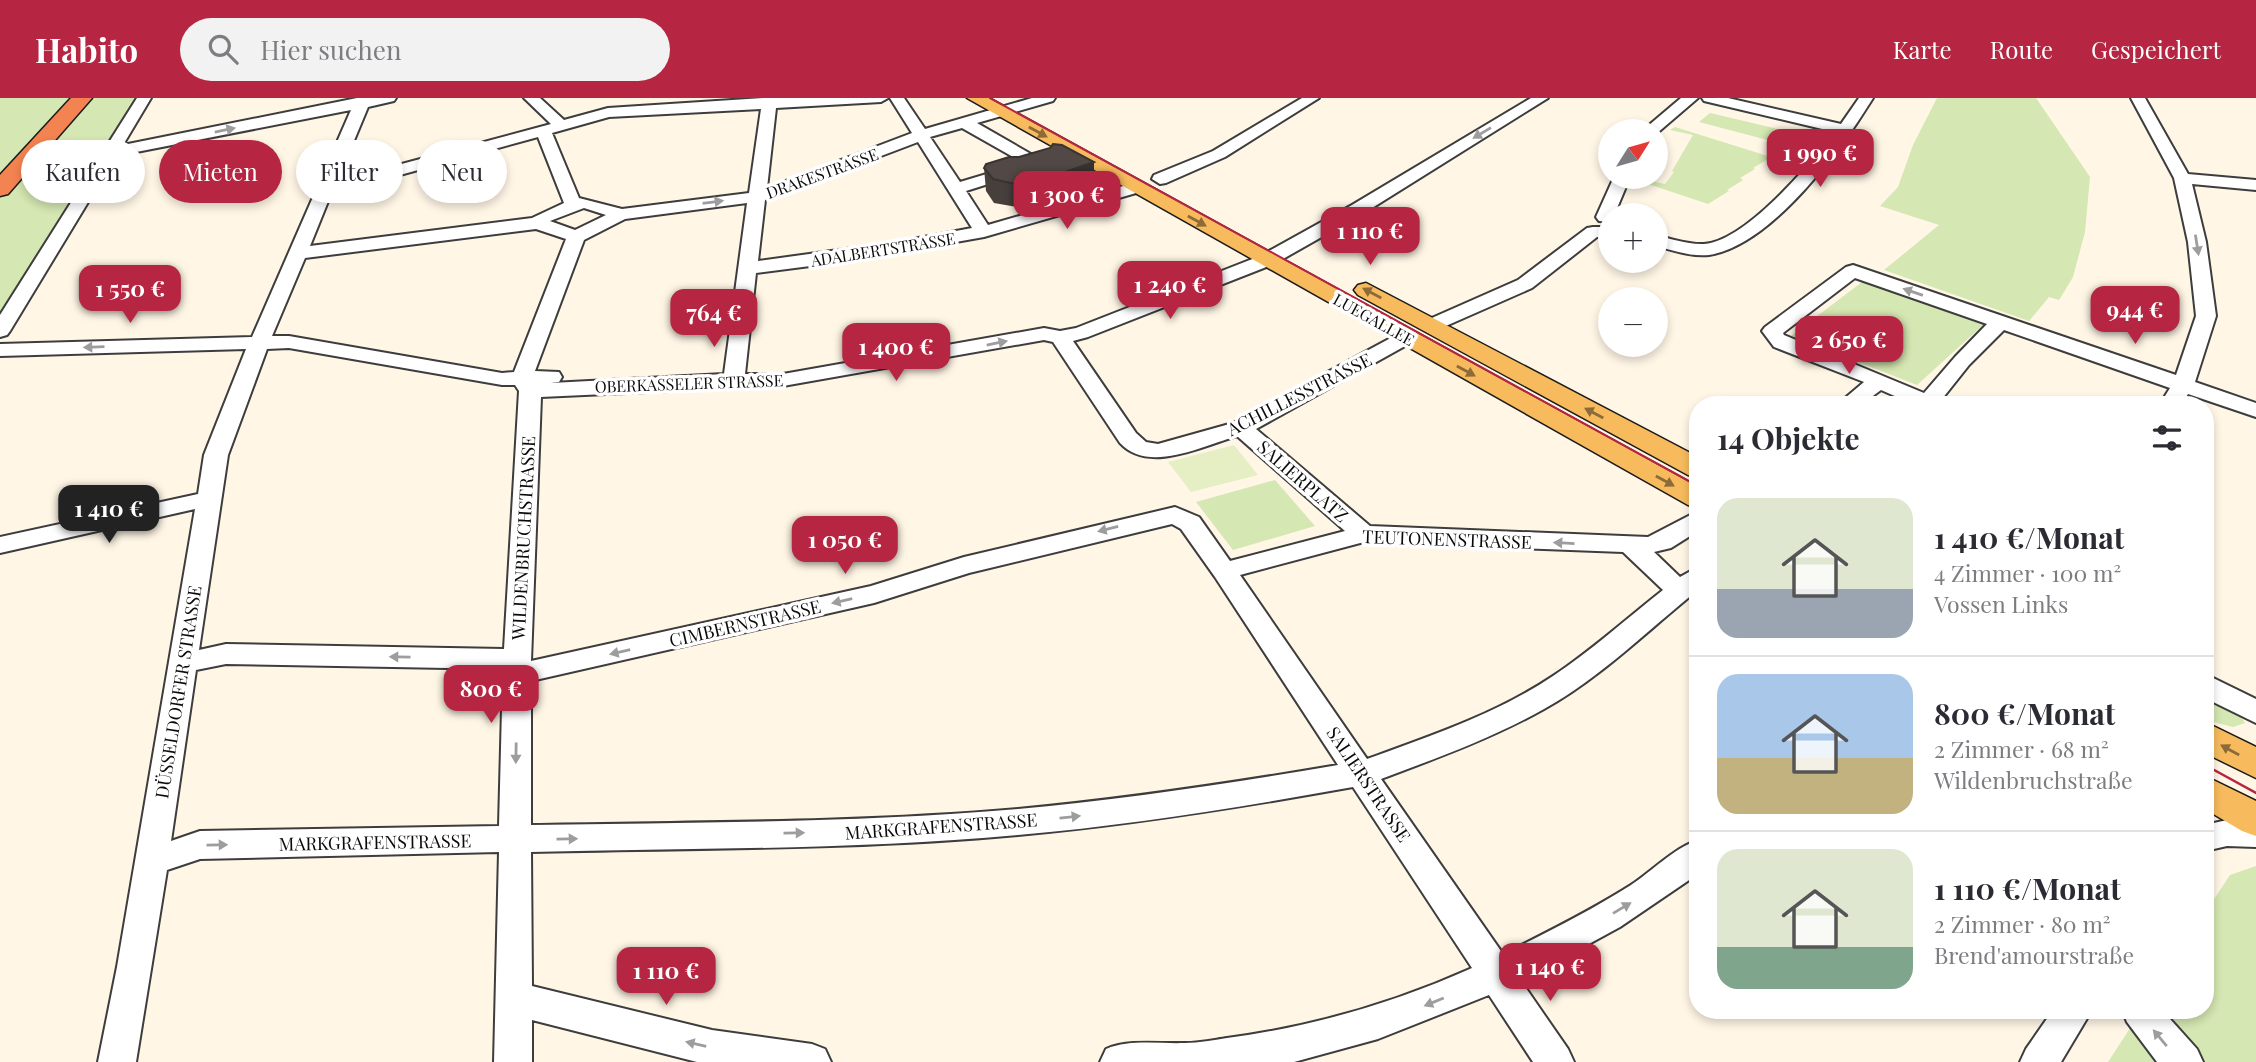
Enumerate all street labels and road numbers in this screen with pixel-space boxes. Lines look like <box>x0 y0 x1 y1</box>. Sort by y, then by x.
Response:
street label: DRAKESTRASSE <box>763 143 881 203</box>
street label: ADALBERTSTRASSE <box>808 227 957 271</box>
street label: LUEGALLEE <box>1330 288 1418 350</box>
street label: ACHILLESSTRASSE <box>1222 347 1376 441</box>
street label: OBERKASSELER STRASSE <box>594 369 784 397</box>
street label: WILDENBRUCHSTRASSE <box>506 435 540 642</box>
street label: SALIERPLATZ <box>1252 435 1354 527</box>
street label: TEUTONENSTRASSE <box>1362 524 1532 554</box>
street label: DÜSSELDORFER STRASSE <box>149 584 207 800</box>
street label: CIMBERNSTRASSE <box>667 594 823 652</box>
street label: SALIERSTRASSE <box>1322 722 1416 846</box>
street label: MARKGRAFENSTRASSE <box>844 807 1038 845</box>
street label: MARKGRAFENSTRASSE <box>278 828 472 856</box>

